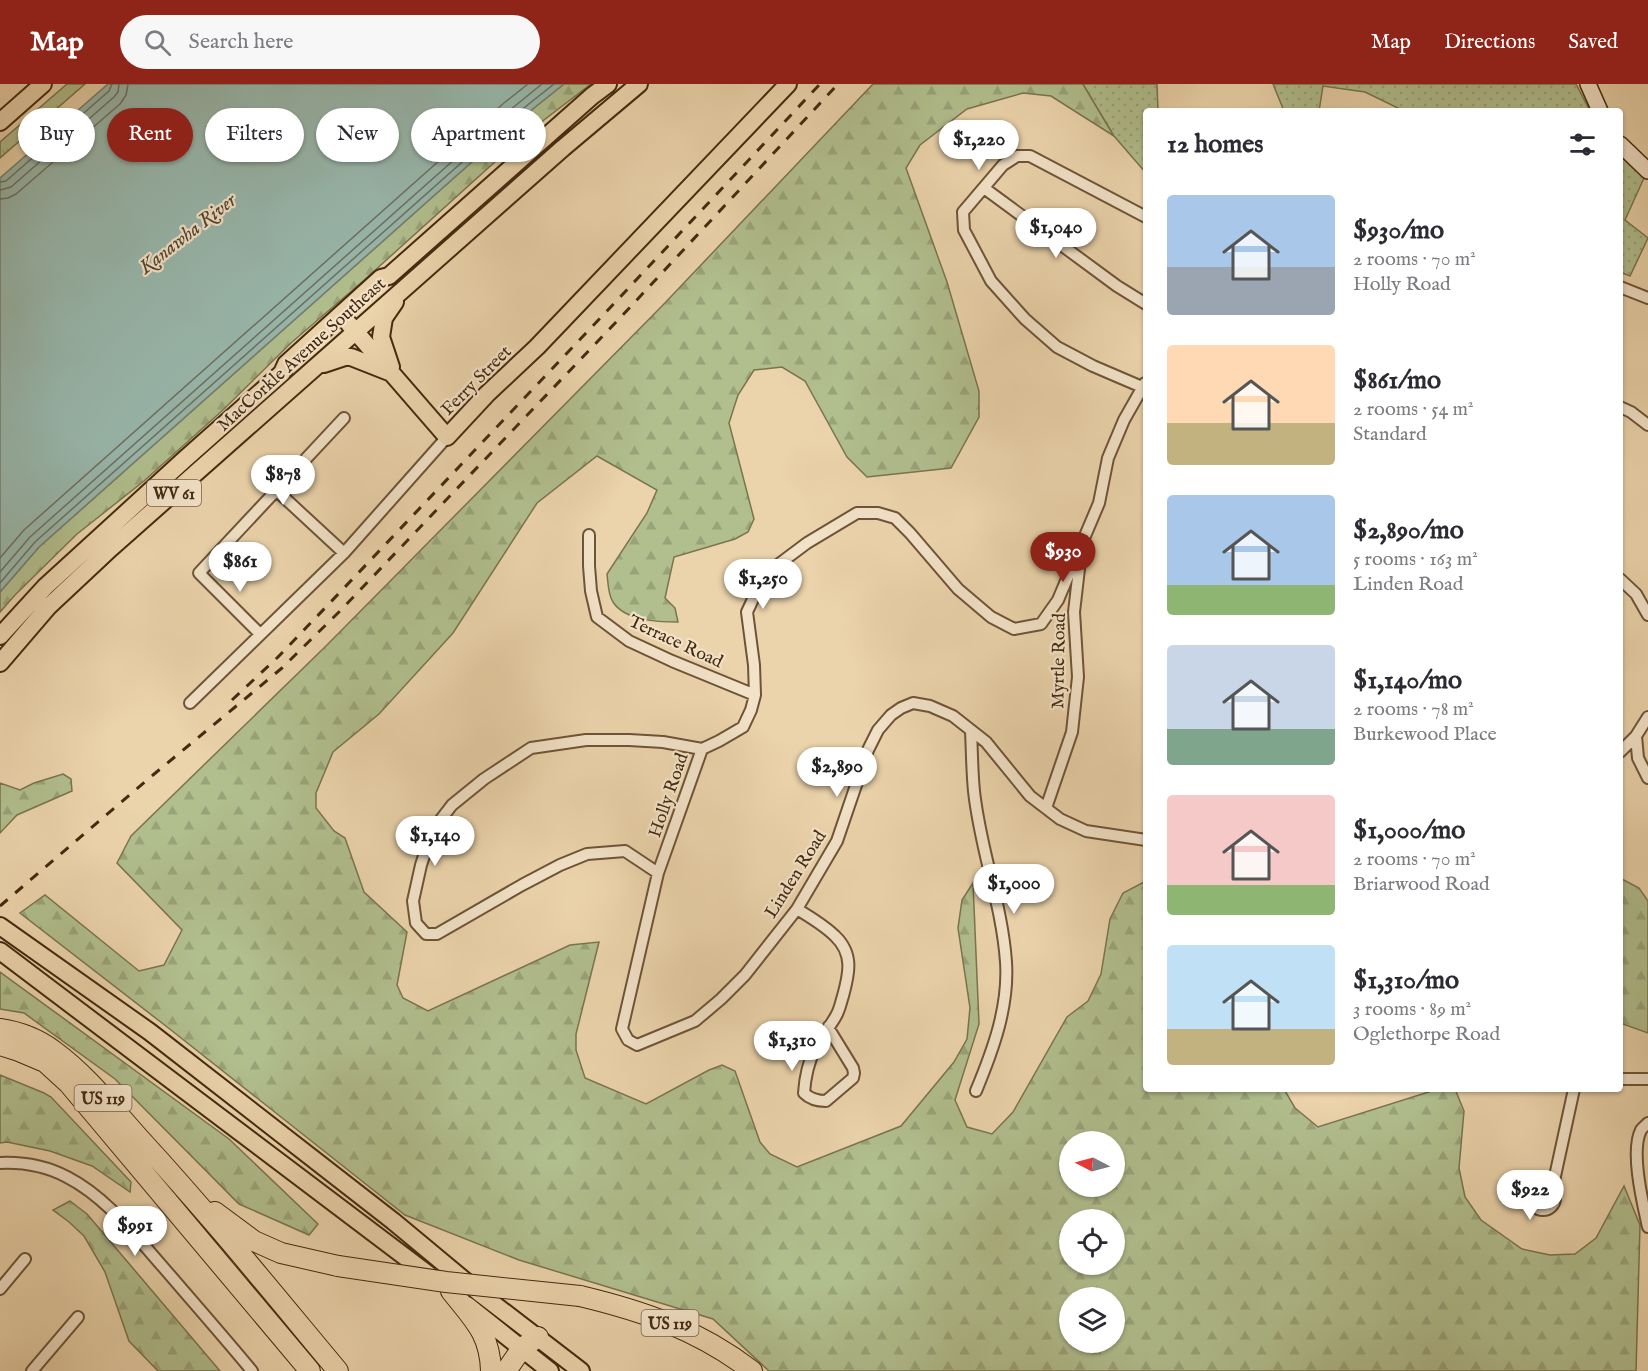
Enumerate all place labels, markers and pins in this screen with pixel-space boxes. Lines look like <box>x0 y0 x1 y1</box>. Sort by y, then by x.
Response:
pin: $1,220 <box>930 120 1028 171</box>
pin: $1,040 <box>1007 208 1105 259</box>
pin: $878 <box>247 455 319 506</box>
pin: $930 <box>1027 532 1099 583</box>
pin: $861 <box>204 542 276 593</box>
pin: $1,250 <box>714 559 812 610</box>
pin: $2,890 <box>788 747 886 798</box>
pin: $1,140 <box>386 816 484 867</box>
pin: $1,000 <box>965 864 1063 915</box>
pin: $1,310 <box>743 1021 841 1072</box>
pin: $922 <box>1494 1170 1566 1221</box>
pin: $991 <box>99 1206 171 1257</box>

